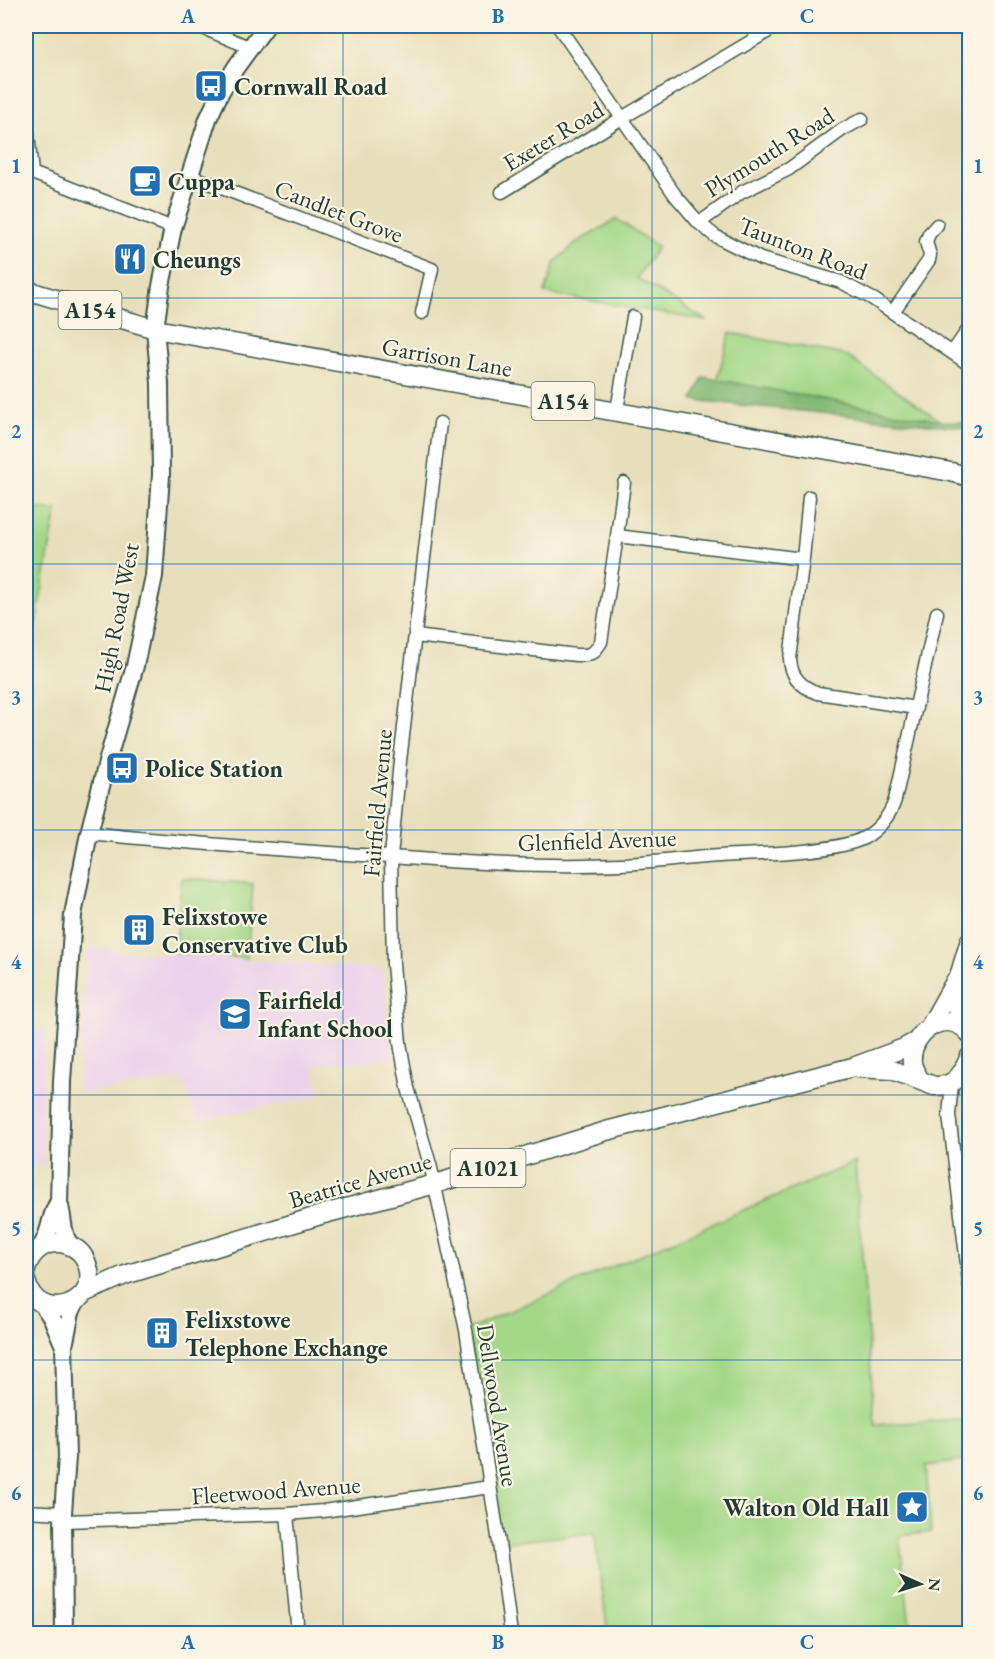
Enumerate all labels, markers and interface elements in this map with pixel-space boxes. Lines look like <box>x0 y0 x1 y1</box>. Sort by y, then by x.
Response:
text: A <box>180 3 196 29</box>
text: B <box>492 3 504 29</box>
text: C <box>800 3 814 29</box>
bus stop icon: Cornwall Road <box>193 68 229 104</box>
place label: Cornwall Road <box>234 71 388 102</box>
street label: Exeter Road <box>497 93 610 178</box>
street label: Plymouth Road <box>698 99 841 204</box>
text: 1 <box>11 153 21 179</box>
text: 1 <box>973 153 983 179</box>
cafe icon: Cuppa <box>127 163 163 199</box>
place label: Cuppa <box>168 166 235 197</box>
street label: Candlet Grove <box>270 172 408 250</box>
street label: Taunton Road <box>734 209 873 287</box>
restaurant icon: Cheungs <box>112 241 148 277</box>
place label: Cheungs <box>153 244 241 276</box>
road number: A154 <box>58 291 122 329</box>
street label: Garrison Lane <box>379 330 515 384</box>
road number: A154 <box>532 382 594 420</box>
text: 2 <box>11 418 22 444</box>
text: 2 <box>973 418 984 444</box>
street label: High Road West <box>86 540 146 696</box>
text: 3 <box>11 684 21 710</box>
text: 3 <box>973 684 983 710</box>
street label: Fairfield Avenue <box>355 728 399 878</box>
bus stop icon: Police Station <box>104 750 140 786</box>
place label: Police Station <box>145 753 283 784</box>
street label: Glenfield Avenue <box>517 822 677 858</box>
place label: Felixstowe Conservative Club <box>162 901 348 960</box>
building icon: Felixstowe Conservative Club <box>121 912 157 948</box>
text: 4 <box>11 949 22 975</box>
text: 4 <box>973 949 984 975</box>
place label: Fairfield Infant School <box>258 985 393 1044</box>
school or university icon: Fairfield Infant School <box>217 996 253 1032</box>
street label: Beatrice Avenue <box>285 1145 435 1215</box>
road number: A1021 <box>450 1149 526 1187</box>
text: 5 <box>11 1215 21 1241</box>
text: 5 <box>973 1215 983 1241</box>
place label: Felixstowe Telephone Exchange <box>185 1304 388 1364</box>
building icon: Felixstowe Telephone Exchange <box>144 1315 180 1351</box>
street label: Dellwood Avenue <box>470 1321 526 1489</box>
street label: Fleetwood Avenue <box>190 1469 362 1511</box>
text: 6 <box>11 1480 22 1506</box>
text: 6 <box>973 1480 984 1506</box>
place icon: Walton Old Hall <box>894 1489 930 1525</box>
place label: Walton Old Hall <box>723 1492 889 1523</box>
north arrow <box>890 1554 950 1614</box>
text: N <box>924 1578 945 1592</box>
text: A <box>180 1629 196 1655</box>
text: B <box>492 1629 504 1655</box>
text: C <box>800 1629 814 1655</box>

